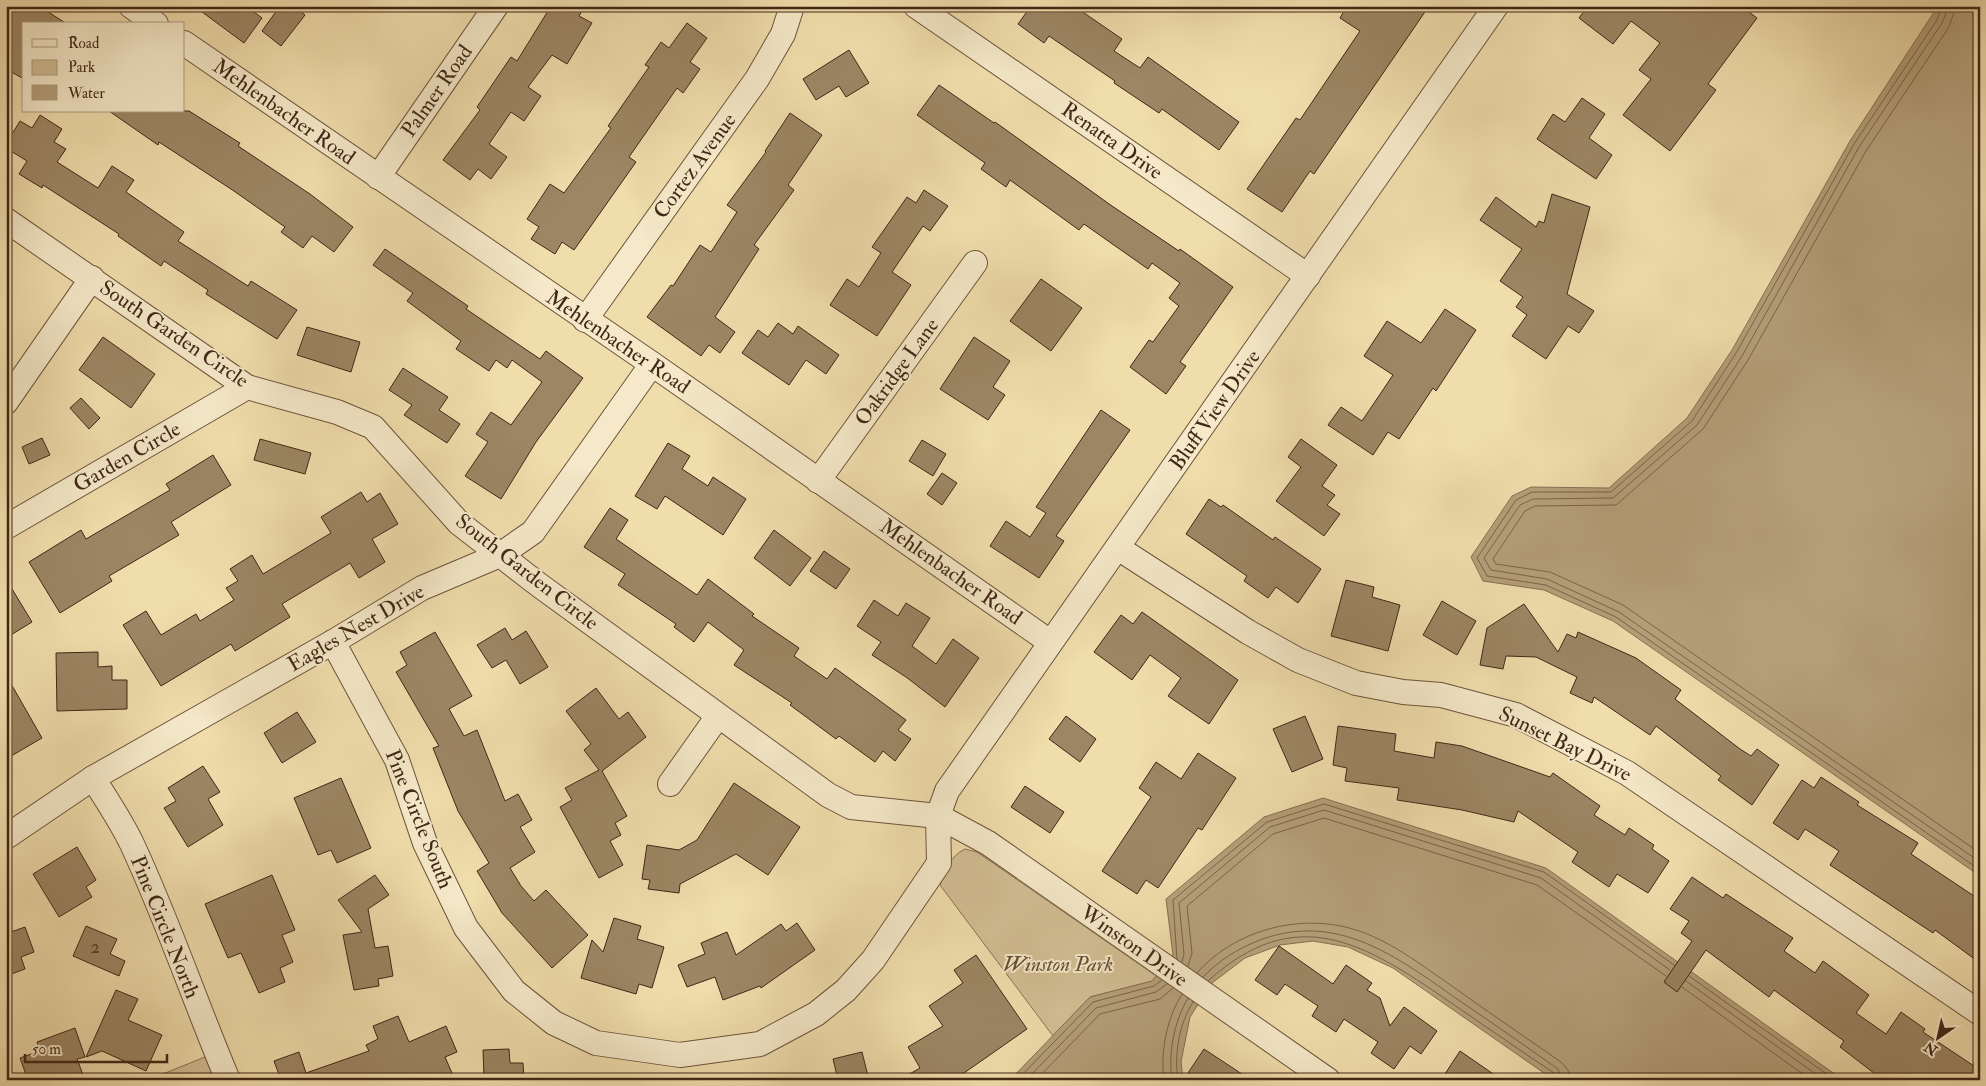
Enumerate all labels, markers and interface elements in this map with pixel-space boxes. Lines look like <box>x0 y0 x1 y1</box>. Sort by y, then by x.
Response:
legend <box>22 22 185 112</box>
text: Road <box>68 34 100 53</box>
street label: Palmer Road <box>395 39 479 143</box>
street label: Mehlenbacher Road <box>207 53 361 172</box>
text: Park <box>68 58 95 77</box>
text: Water <box>67 84 105 103</box>
street label: Renatta Drive <box>1056 96 1168 186</box>
street label: Cortez Avenue <box>648 108 743 224</box>
street label: South Garden Circle <box>94 274 254 394</box>
street label: Mehlenbacher Road <box>541 284 696 401</box>
street label: Oakridge Lane <box>849 313 945 431</box>
street label: Bluff View Drive <box>1164 344 1267 475</box>
street label: Garden Circle <box>69 415 186 499</box>
street label: South Garden Circle <box>450 508 604 636</box>
street label: Mehlenbacher Road <box>874 513 1028 632</box>
street label: Eagles Nest Drive <box>283 578 429 678</box>
street label: Sunset Bay Drive <box>1494 700 1636 788</box>
street label: Pine Circle South <box>379 745 459 893</box>
street label: Pine Circle North <box>124 852 206 1002</box>
street label: Winston Drive <box>1074 898 1193 993</box>
house number: 2 <box>90 935 100 959</box>
park label: Winston Park <box>1003 951 1113 978</box>
north arrow <box>1914 1014 1964 1064</box>
scale bar <box>25 1031 168 1063</box>
text: N <box>1921 1038 1942 1059</box>
text: 50 m <box>32 1040 61 1059</box>

